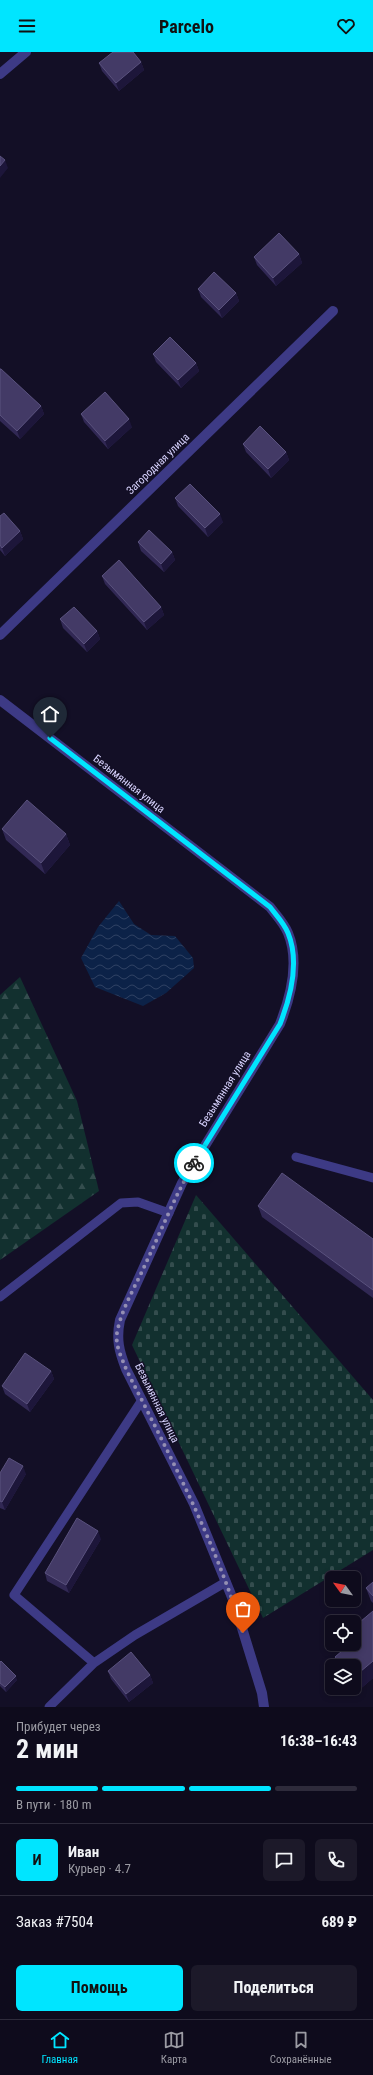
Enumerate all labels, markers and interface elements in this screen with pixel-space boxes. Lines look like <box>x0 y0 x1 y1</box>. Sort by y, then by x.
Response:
icon: menu <box>16 15 38 37</box>
icon: heart <box>335 15 357 37</box>
text: Parcelo <box>159 16 214 37</box>
street label: Загородная улица <box>124 431 192 497</box>
pin <box>33 697 67 738</box>
icon: home <box>39 703 61 725</box>
street label: Безымянная улица <box>91 752 167 816</box>
street label: Безымянная улица <box>196 1049 254 1129</box>
courier <box>174 1143 214 1183</box>
icon: bike <box>183 1152 205 1174</box>
street label: Безымянная улица <box>132 1361 182 1445</box>
north arrow <box>325 1571 361 1607</box>
map controls <box>325 1571 361 1695</box>
pin <box>226 1592 260 1633</box>
icon: bag <box>232 1598 254 1620</box>
button: locate <box>325 1615 361 1651</box>
button: layers <box>325 1659 361 1695</box>
text: Прибудет через <box>16 1719 101 1734</box>
text: 16:38–16:43 <box>280 1732 357 1750</box>
text: 2 мин <box>16 1734 78 1764</box>
text: В пути · 180 m <box>16 1797 91 1812</box>
button: chat <box>263 1839 305 1881</box>
button: phone <box>315 1839 357 1881</box>
text: Иван <box>68 1843 99 1861</box>
text: И <box>32 1851 42 1869</box>
text: Курьер · 4.7 <box>68 1861 131 1876</box>
text: Заказ #7504 <box>16 1913 93 1931</box>
text: 689 ₽ <box>321 1913 357 1931</box>
button: Помощь <box>16 1965 183 2011</box>
button: Поделиться <box>191 1965 357 2011</box>
tab: Главная <box>41 2029 78 2066</box>
tab: Карта <box>161 2029 187 2066</box>
tab: Сохранённые <box>270 2029 332 2066</box>

